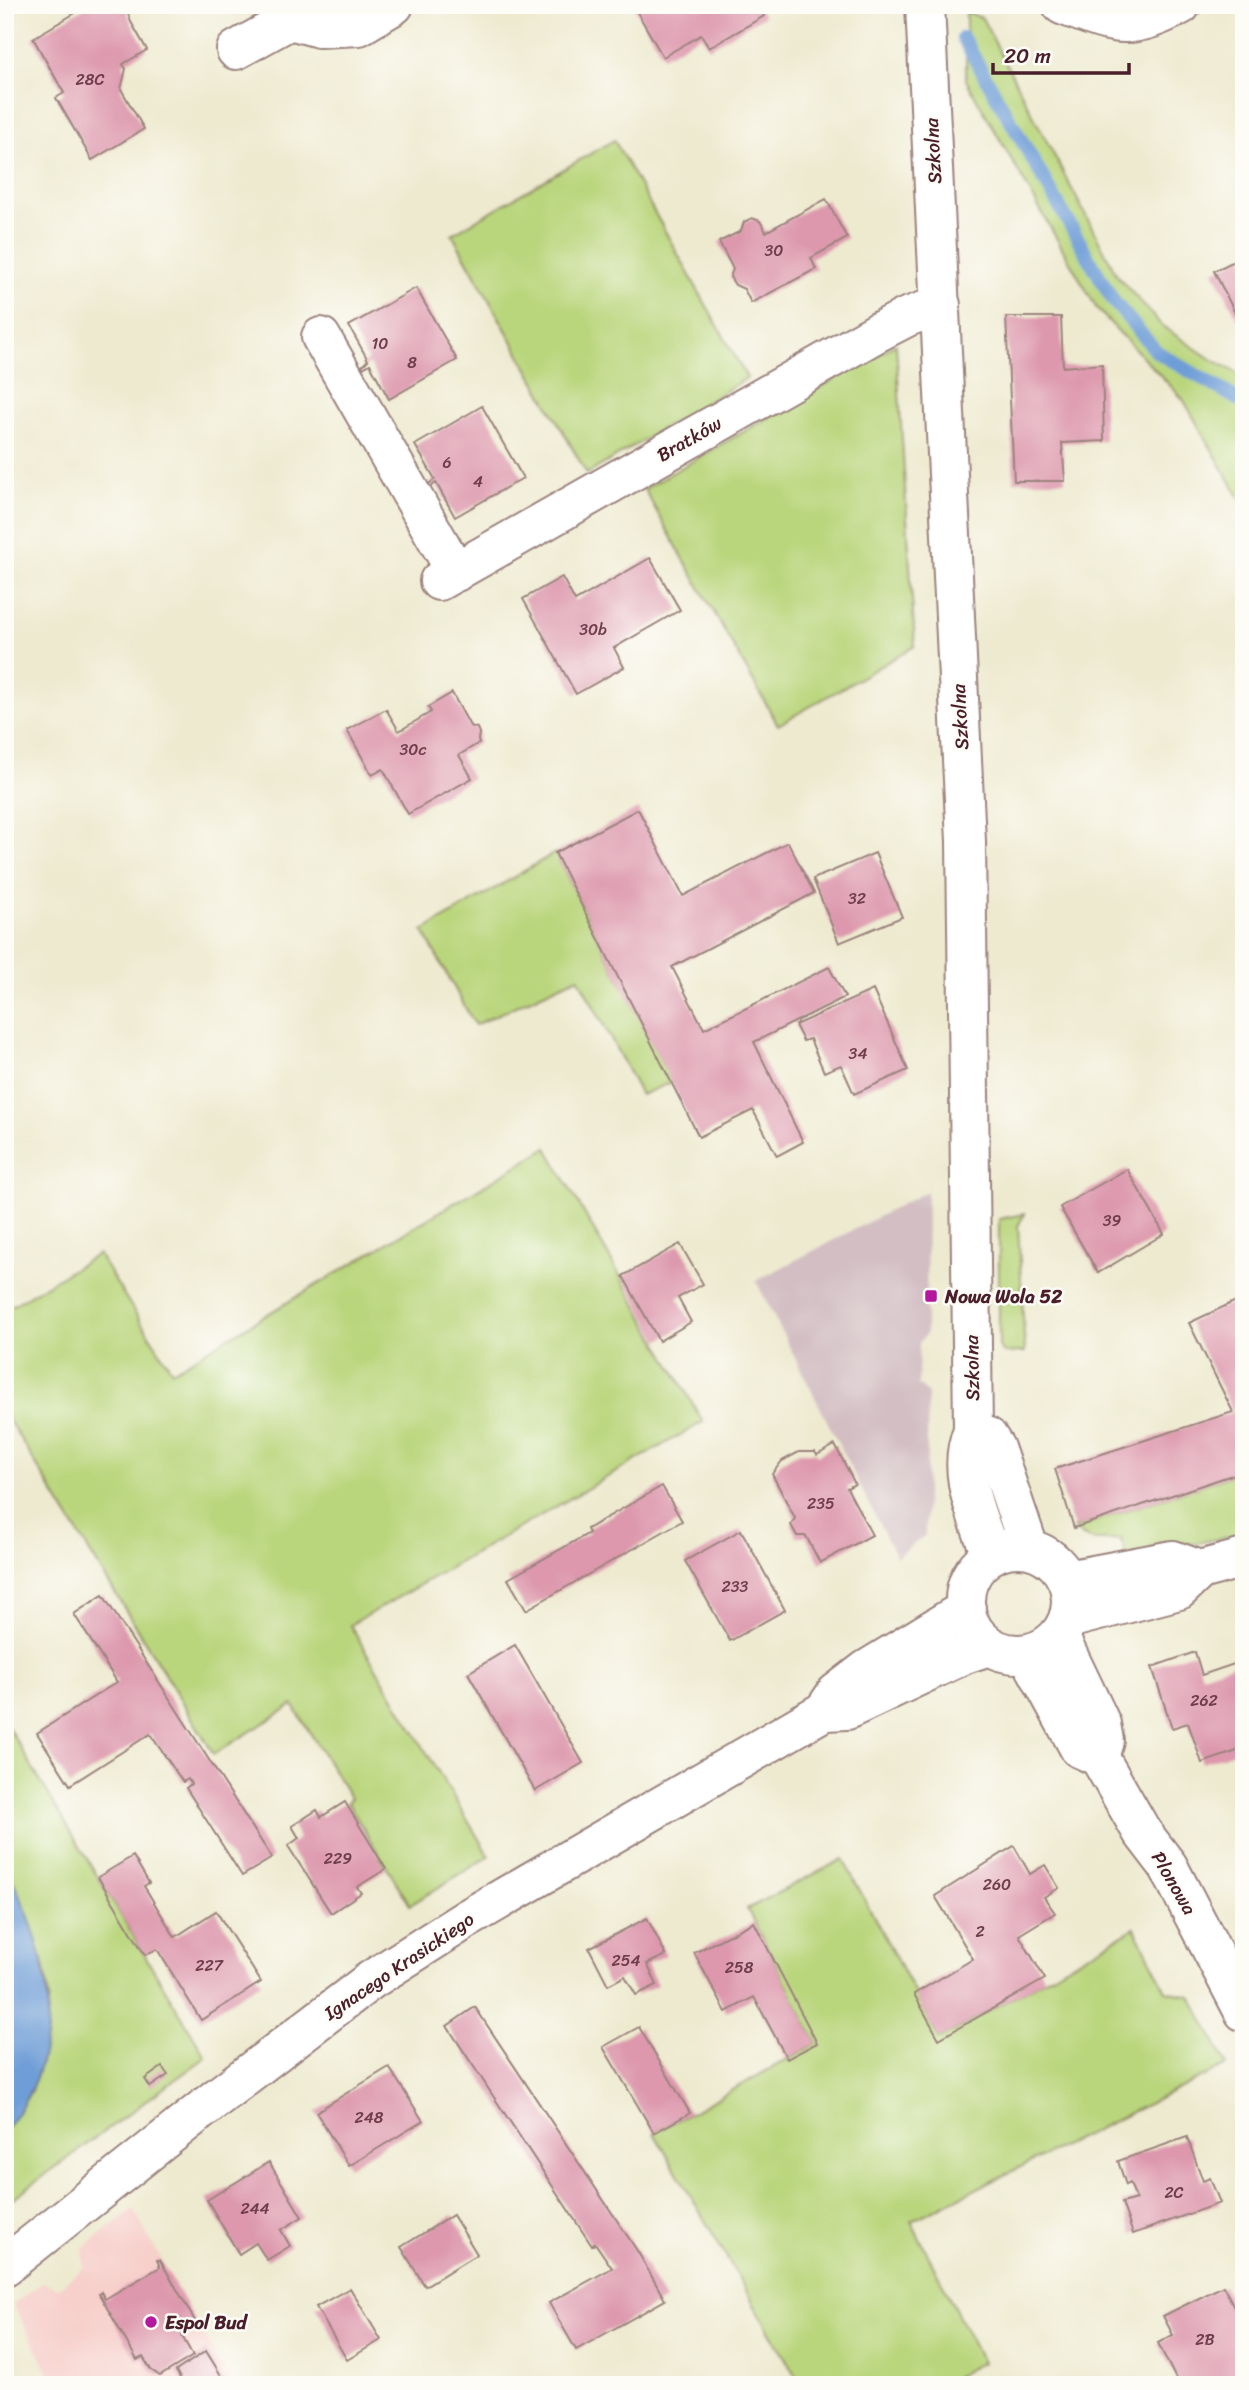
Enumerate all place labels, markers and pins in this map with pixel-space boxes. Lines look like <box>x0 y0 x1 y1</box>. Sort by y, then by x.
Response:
place label: Nowa Wola 52 <box>944 1280 1062 1313</box>
marker: Nowa Wola 52 <box>923 1288 939 1304</box>
place label: Espol Bud <box>165 2306 248 2339</box>
marker: Espol Bud <box>143 2314 159 2330</box>

